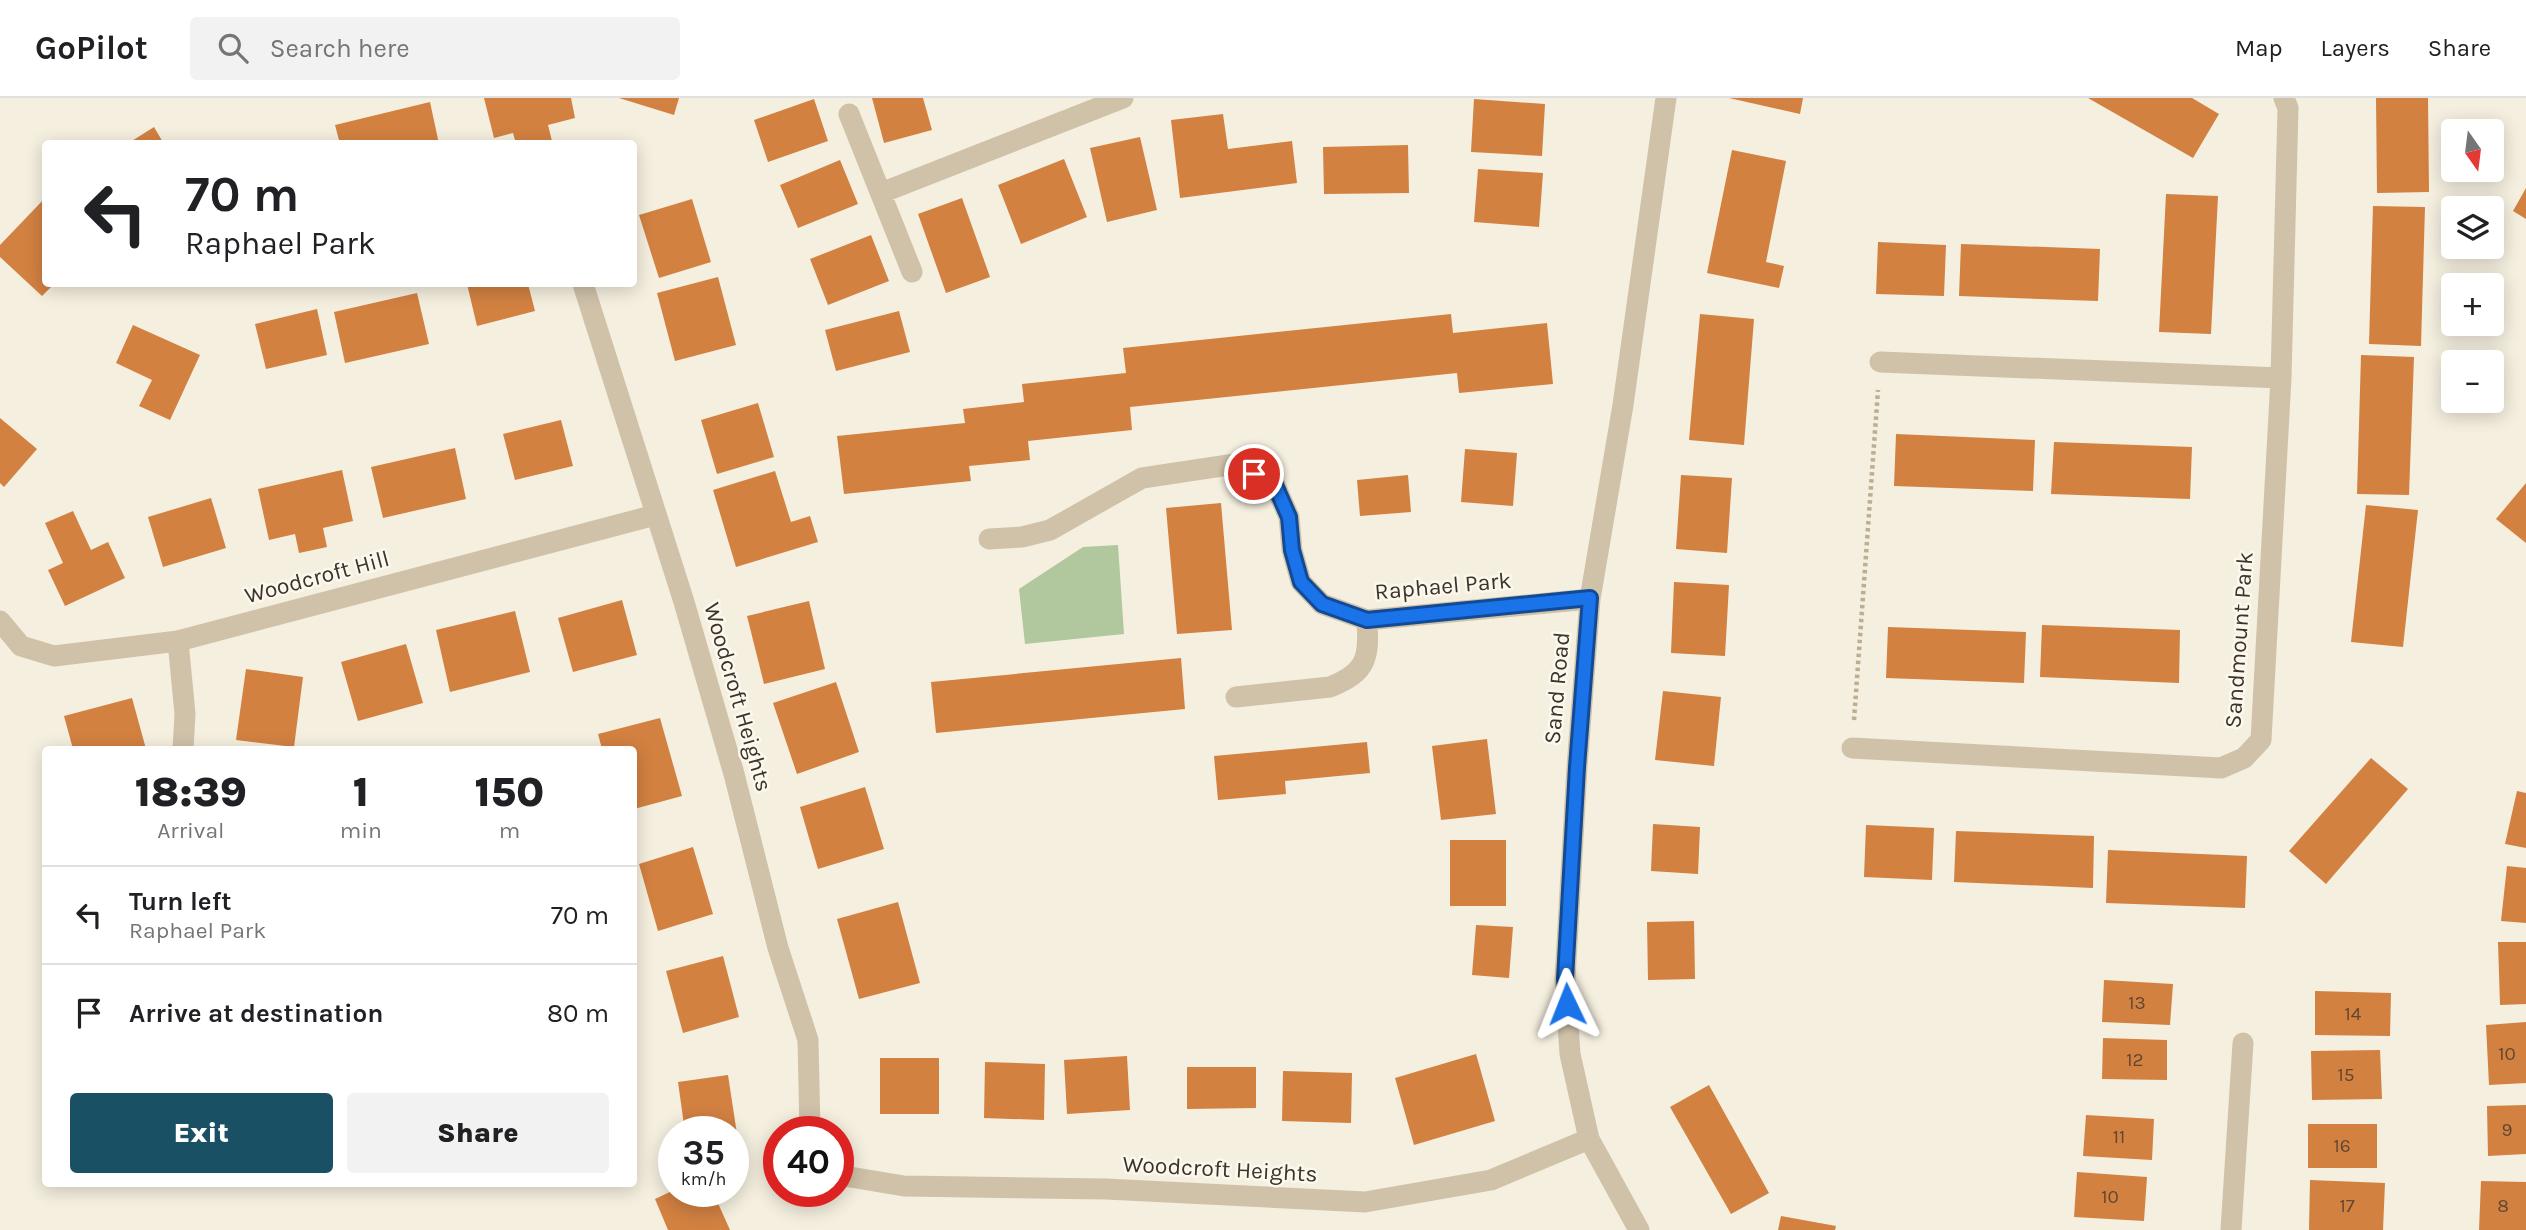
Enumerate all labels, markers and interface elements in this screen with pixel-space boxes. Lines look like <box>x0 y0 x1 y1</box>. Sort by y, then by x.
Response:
search box <box>190 17 680 80</box>
text: GoPilot <box>35 29 148 67</box>
icon: search <box>214 29 252 67</box>
text: Search here <box>270 33 410 64</box>
text: Map <box>2235 34 2283 62</box>
text: Layers <box>2321 34 2390 62</box>
text: Share <box>2428 34 2491 62</box>
north arrow <box>2441 119 2504 182</box>
map controls <box>2441 119 2504 413</box>
text: 70 m <box>185 166 299 223</box>
icon: left <box>70 168 161 259</box>
button: layers <box>2441 196 2504 259</box>
text: Raphael Park <box>185 225 376 262</box>
button: + <box>2441 273 2504 336</box>
button: − <box>2441 350 2504 413</box>
pin <box>1224 444 1284 504</box>
icon: arrive <box>1235 455 1273 493</box>
street label: Woodcroft Hill <box>242 545 392 609</box>
street label: Sandmount Park <box>2219 551 2259 729</box>
street label: Raphael Park <box>1374 567 1513 605</box>
street label: Woodcroft Heights <box>698 600 778 794</box>
street label: Sand Road <box>1539 631 1575 745</box>
text: 18:39 <box>135 767 247 817</box>
text: 1 <box>353 767 369 817</box>
text: 150 <box>475 767 544 817</box>
text: Arrival <box>157 817 224 844</box>
text: min <box>340 817 382 844</box>
text: m <box>499 817 520 844</box>
text: Turn left <box>129 886 231 917</box>
icon: left <box>70 896 108 934</box>
text: 70 m <box>551 900 609 931</box>
text: Raphael Park <box>129 917 266 944</box>
position arrow <box>1530 967 1604 1041</box>
house number: 13 <box>2128 992 2146 1014</box>
icon: arrive <box>70 994 108 1032</box>
text: Arrive at destination <box>129 998 383 1029</box>
text: 80 m <box>547 998 609 1029</box>
house number: 14 <box>2345 1003 2362 1025</box>
house number: 10 <box>2498 1043 2516 1065</box>
house number: 12 <box>2126 1049 2144 1071</box>
house number: 15 <box>2337 1064 2355 1086</box>
button: Exit <box>70 1093 333 1173</box>
button: Share <box>347 1093 609 1173</box>
speed limit sign: 40 <box>763 1116 854 1207</box>
house number: 9 <box>2501 1119 2513 1141</box>
house number: 11 <box>2113 1126 2125 1148</box>
text: 35 <box>682 1132 725 1173</box>
house number: 16 <box>2333 1135 2351 1157</box>
street label: Woodcroft Heights <box>1122 1150 1318 1188</box>
text: km/h <box>681 1168 726 1190</box>
house number: 10 <box>2101 1186 2119 1208</box>
house number: 17 <box>2339 1195 2355 1217</box>
house number: 8 <box>2497 1195 2509 1217</box>

